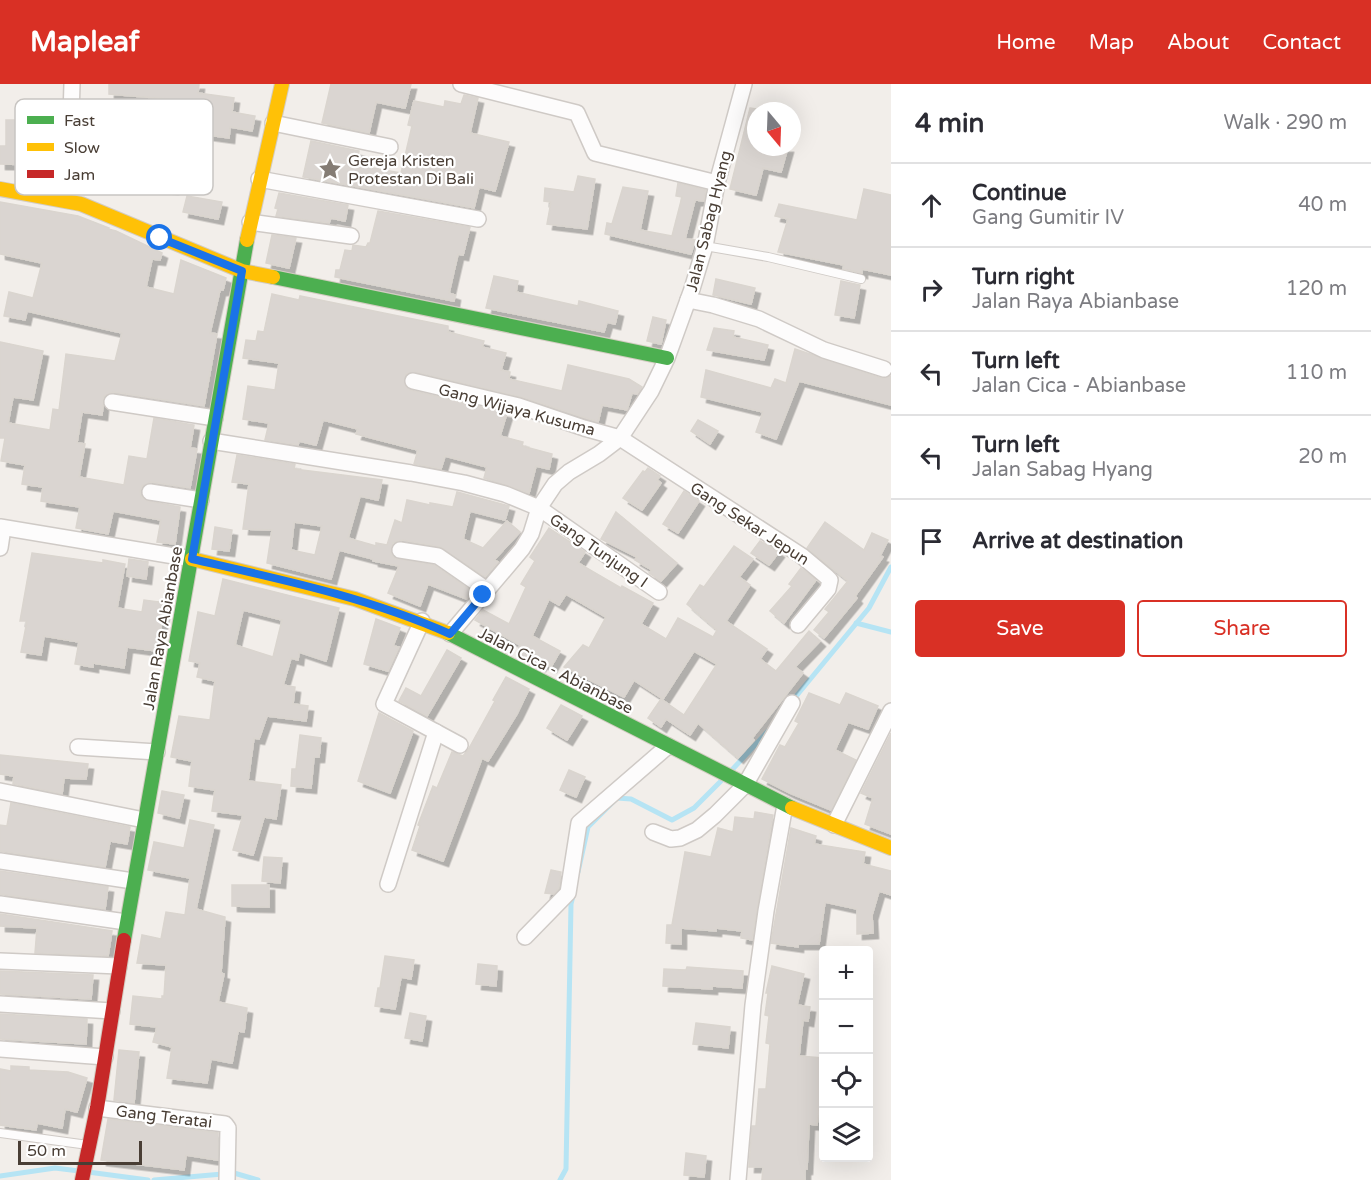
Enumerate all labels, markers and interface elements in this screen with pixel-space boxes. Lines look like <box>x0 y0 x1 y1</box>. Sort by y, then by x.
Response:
text: Mapleaf <box>30 25 139 59</box>
text: Home <box>996 30 1056 55</box>
text: Map <box>1089 30 1134 55</box>
text: About <box>1167 30 1229 55</box>
text: Contact <box>1262 30 1341 55</box>
legend <box>15 99 213 195</box>
north arrow <box>747 102 801 156</box>
text: 4 min <box>915 108 984 139</box>
text: Fast <box>64 111 95 131</box>
text: Walk · 290 m <box>1224 111 1347 135</box>
text: Slow <box>64 138 100 158</box>
street label: Jalan Sabag Hyang <box>682 149 736 294</box>
place label: Gereja Kristen Protestan Di Bali <box>348 151 474 189</box>
place icon: Gereja Kristen Protestan Di Bali <box>317 156 343 182</box>
text: Jam <box>64 165 95 185</box>
text: Continue <box>972 180 1067 206</box>
icon: ahead <box>915 189 948 222</box>
text: 40 m <box>1298 193 1347 217</box>
text: Gang Gumitir IV <box>972 206 1124 230</box>
route start <box>146 224 172 250</box>
text: Turn right <box>972 264 1074 290</box>
icon: right <box>915 273 948 306</box>
text: 120 m <box>1286 277 1347 301</box>
text: Jalan Raya Abianbase <box>972 290 1179 314</box>
text: Turn left <box>972 348 1060 374</box>
icon: left <box>915 357 948 390</box>
text: 110 m <box>1286 361 1347 385</box>
text: Jalan Cica - Abianbase <box>972 374 1186 398</box>
street label: Gang Wijaya Kusuma <box>436 379 597 440</box>
text: Turn left <box>972 432 1060 458</box>
icon: left <box>915 441 948 474</box>
text: 20 m <box>1298 445 1347 469</box>
text: Jalan Sabag Hyang <box>972 458 1153 482</box>
street label: Gang Sekar Jepun <box>686 478 813 570</box>
street label: Gang Tunjung I <box>545 509 652 592</box>
icon: arrive <box>915 525 948 558</box>
text: Arrive at destination <box>972 528 1183 554</box>
street label: Jalan Raya Abianbase <box>139 545 187 712</box>
route end <box>469 581 495 607</box>
button: Save <box>915 600 1125 657</box>
button: Share <box>1137 600 1347 657</box>
street label: Jalan Cica - Abianbase <box>475 623 636 719</box>
map controls <box>819 946 873 1162</box>
button: + <box>819 946 873 1000</box>
button: − <box>819 1000 873 1054</box>
button: locate <box>819 1054 873 1108</box>
street label: Gang Teratai <box>115 1101 213 1133</box>
button: layers <box>819 1108 873 1162</box>
scale bar <box>18 1138 142 1166</box>
text: 50 m <box>27 1141 66 1161</box>

